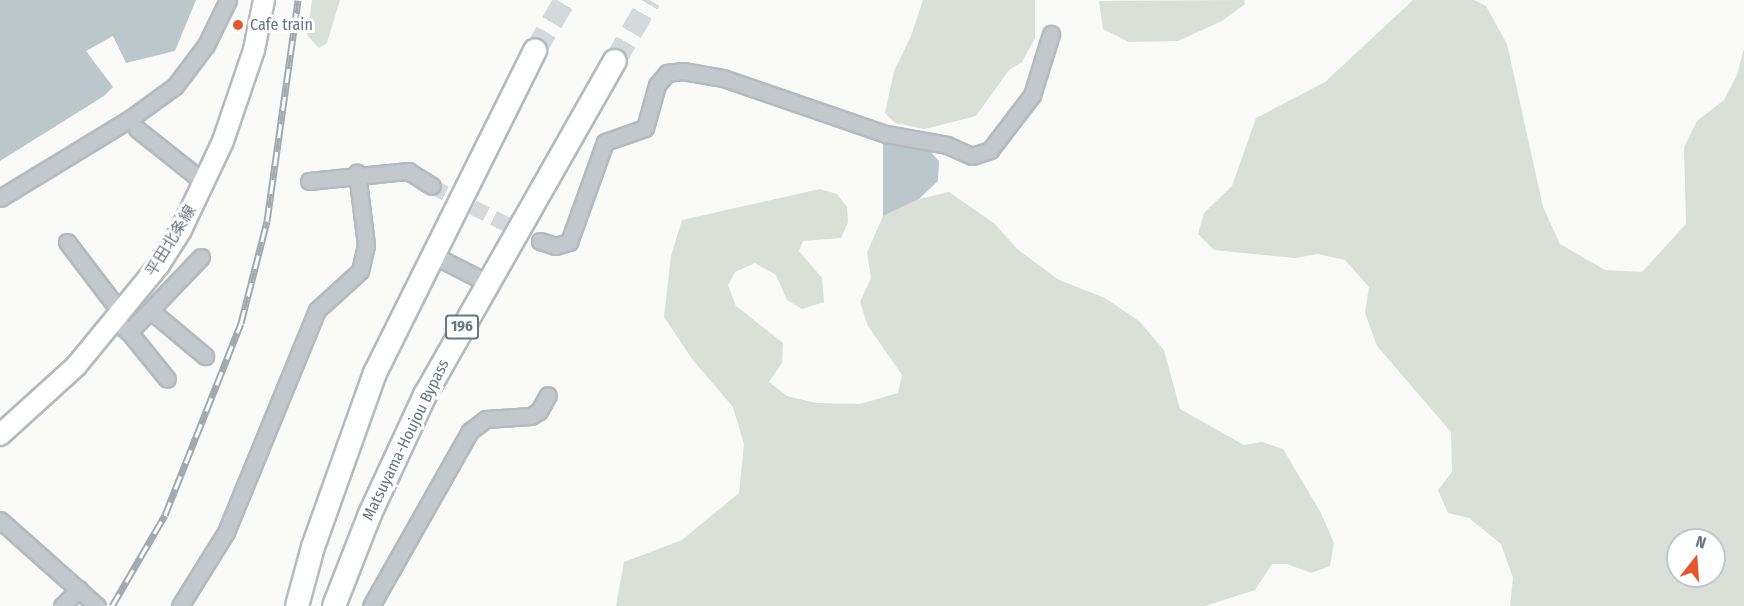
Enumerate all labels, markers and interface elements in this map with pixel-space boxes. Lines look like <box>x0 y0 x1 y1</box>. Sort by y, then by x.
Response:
place label: Cafe train <box>250 15 313 35</box>
marker: Cafe train <box>231 18 245 32</box>
street label: 平田北条線 <box>142 202 200 280</box>
road number: 196 <box>444 315 480 339</box>
street label: Matsuyama-Houjou Bypass <box>359 356 453 524</box>
north arrow <box>1666 528 1726 588</box>
text: N <box>1693 532 1708 553</box>

